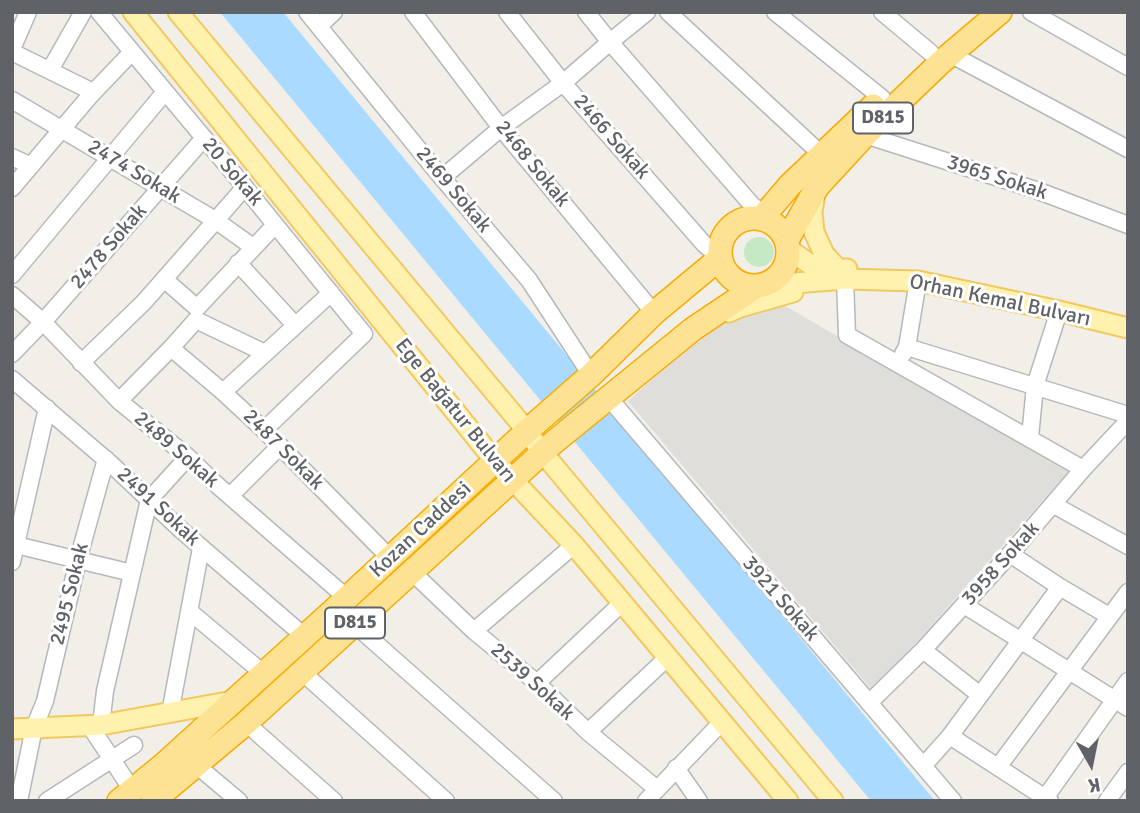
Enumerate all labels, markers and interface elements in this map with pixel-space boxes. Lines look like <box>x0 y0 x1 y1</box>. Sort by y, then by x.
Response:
street label: 2466 Sokak <box>567 89 655 185</box>
road number: D815 <box>853 102 913 134</box>
street label: 2468 Sokak <box>489 116 575 212</box>
street label: 20 Sokak <box>196 133 268 211</box>
street label: 2474 Sokak <box>83 134 185 210</box>
street label: 2469 Sokak <box>410 142 496 238</box>
street label: 3965 Sokak <box>944 150 1050 206</box>
street label: 2478 Sokak <box>65 199 153 295</box>
street label: Orhan Kemal Bulvarı <box>907 269 1093 333</box>
street label: Ege Bağatur Bulvarı <box>389 334 521 488</box>
street label: 2487 Sokak <box>237 404 329 496</box>
street label: 2489 Sokak <box>128 406 224 494</box>
street label: 2491 Sokak <box>111 462 205 552</box>
street label: Kozan Caddesi <box>365 477 477 583</box>
street label: 3958 Sokak <box>957 517 1045 611</box>
street label: 2495 Sokak <box>45 540 95 648</box>
street label: 3921 Sokak <box>736 551 824 647</box>
road number: D815 <box>325 608 385 638</box>
street label: 2539 Sokak <box>485 638 579 726</box>
north arrow <box>1056 729 1126 799</box>
text: K <box>1087 772 1102 798</box>

